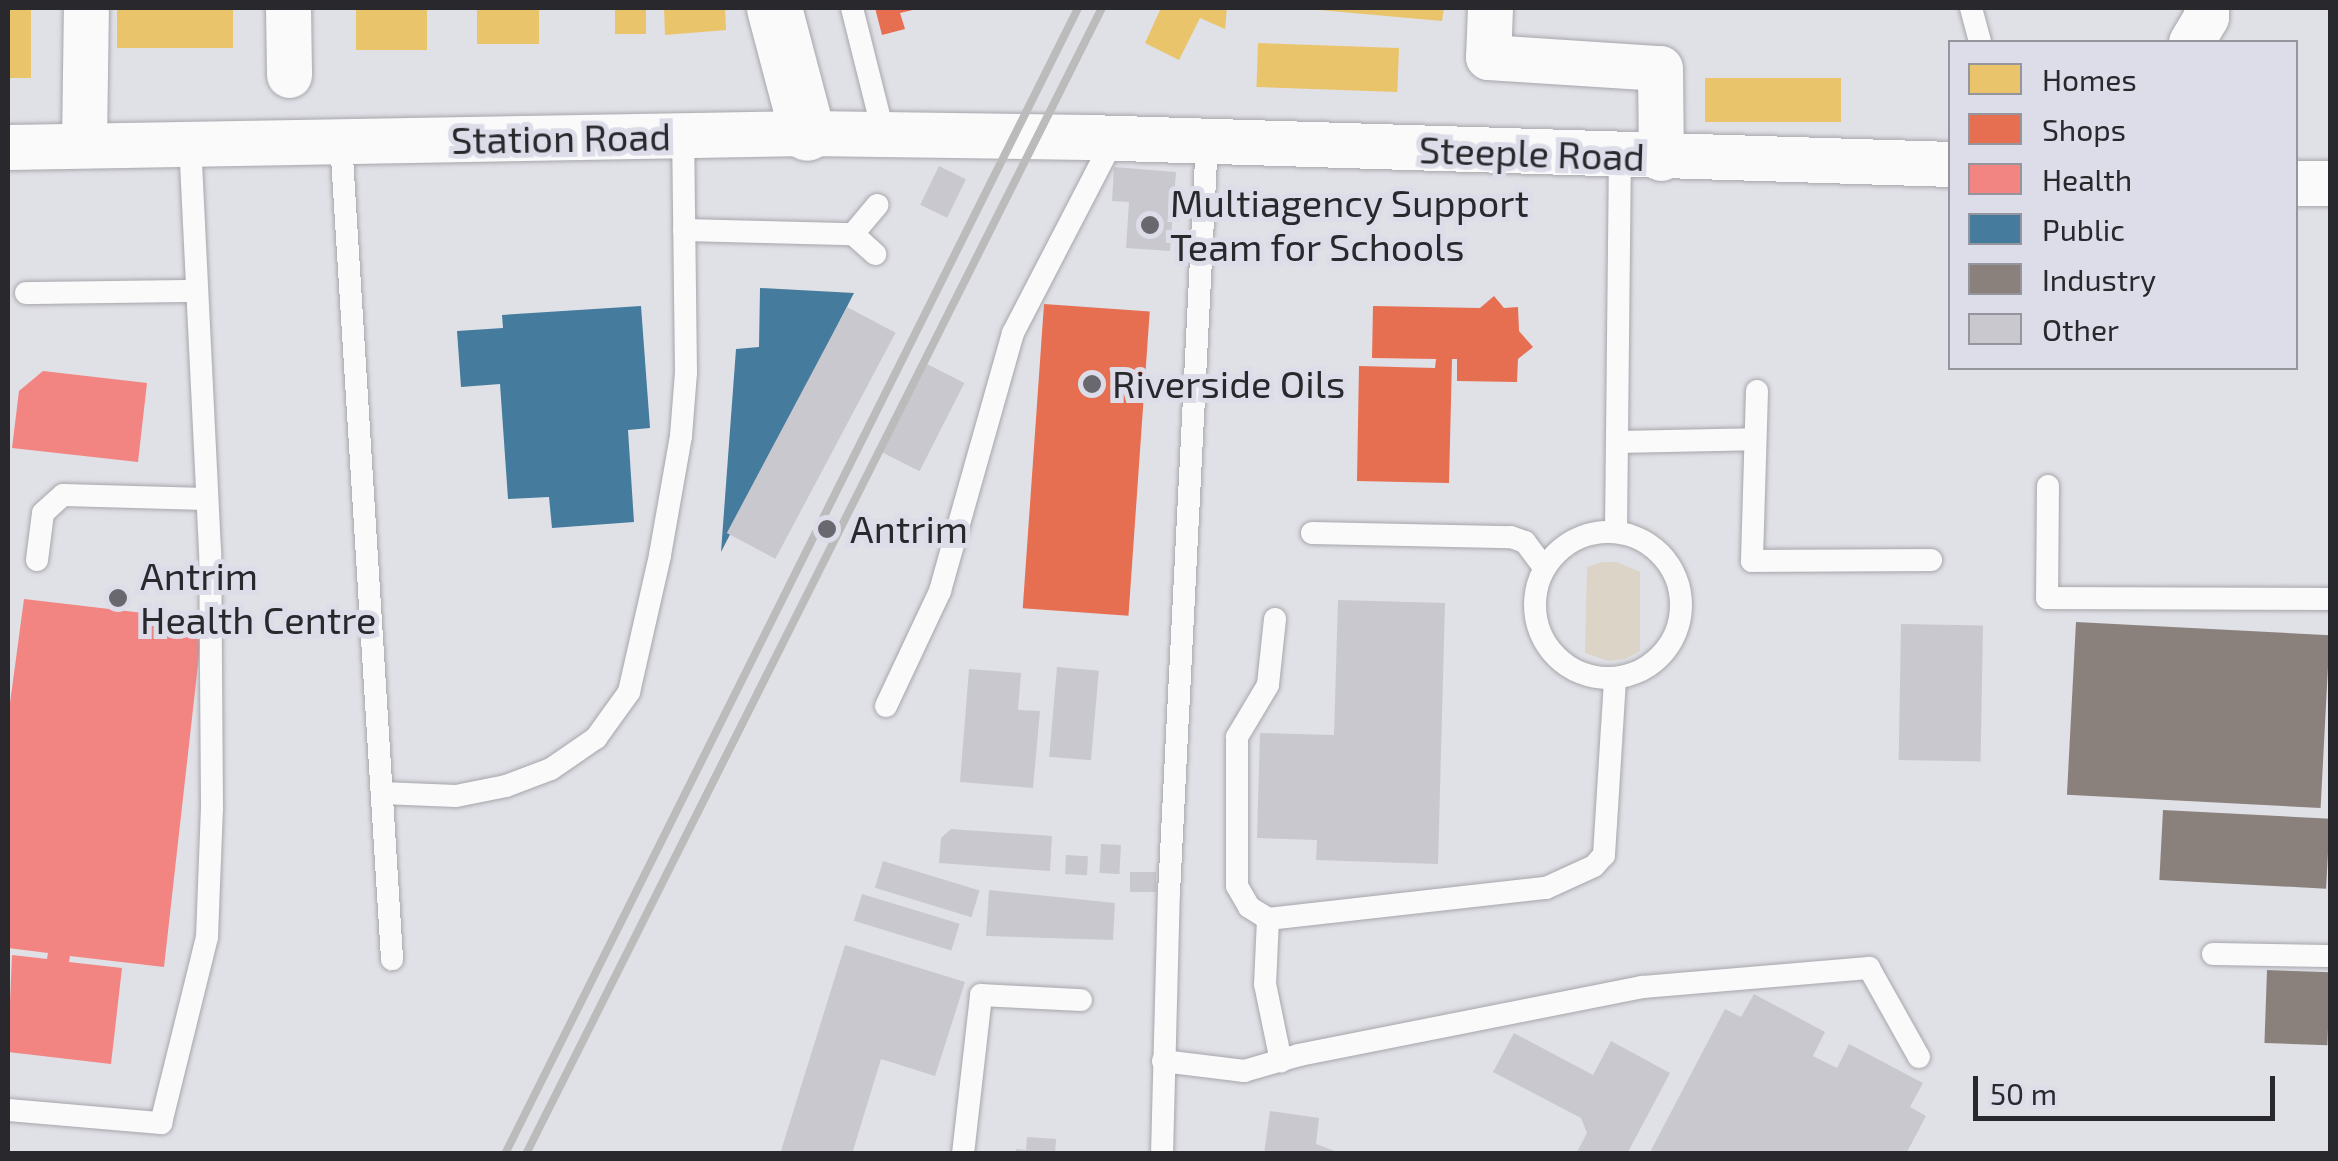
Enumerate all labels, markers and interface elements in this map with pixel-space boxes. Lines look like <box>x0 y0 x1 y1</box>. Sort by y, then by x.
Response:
legend <box>1948 40 2298 370</box>
text: Homes <box>2042 61 2137 97</box>
text: Shops <box>2042 111 2126 147</box>
street label: Station Road <box>451 113 671 163</box>
street label: Steeple Road <box>1418 126 1646 180</box>
text: Health <box>2042 161 2132 197</box>
place label: Multiagency Support Team for Schools <box>1170 180 1530 270</box>
text: Public <box>2042 211 2125 247</box>
marker: Multiagency Support Team for Schools <box>1139 214 1161 236</box>
text: Industry <box>2042 261 2156 297</box>
text: Other <box>2042 311 2119 347</box>
place label: Riverside Oils <box>1112 361 1345 407</box>
marker: Riverside Oils <box>1081 373 1103 395</box>
place label: Antrim <box>850 506 968 552</box>
marker: Antrim <box>814 516 840 542</box>
place label: Antrim Health Centre <box>140 553 376 642</box>
marker: Antrim Health Centre <box>105 585 131 611</box>
scale bar <box>1978 1056 2280 1118</box>
text: 50 m <box>1990 1075 2057 1111</box>

